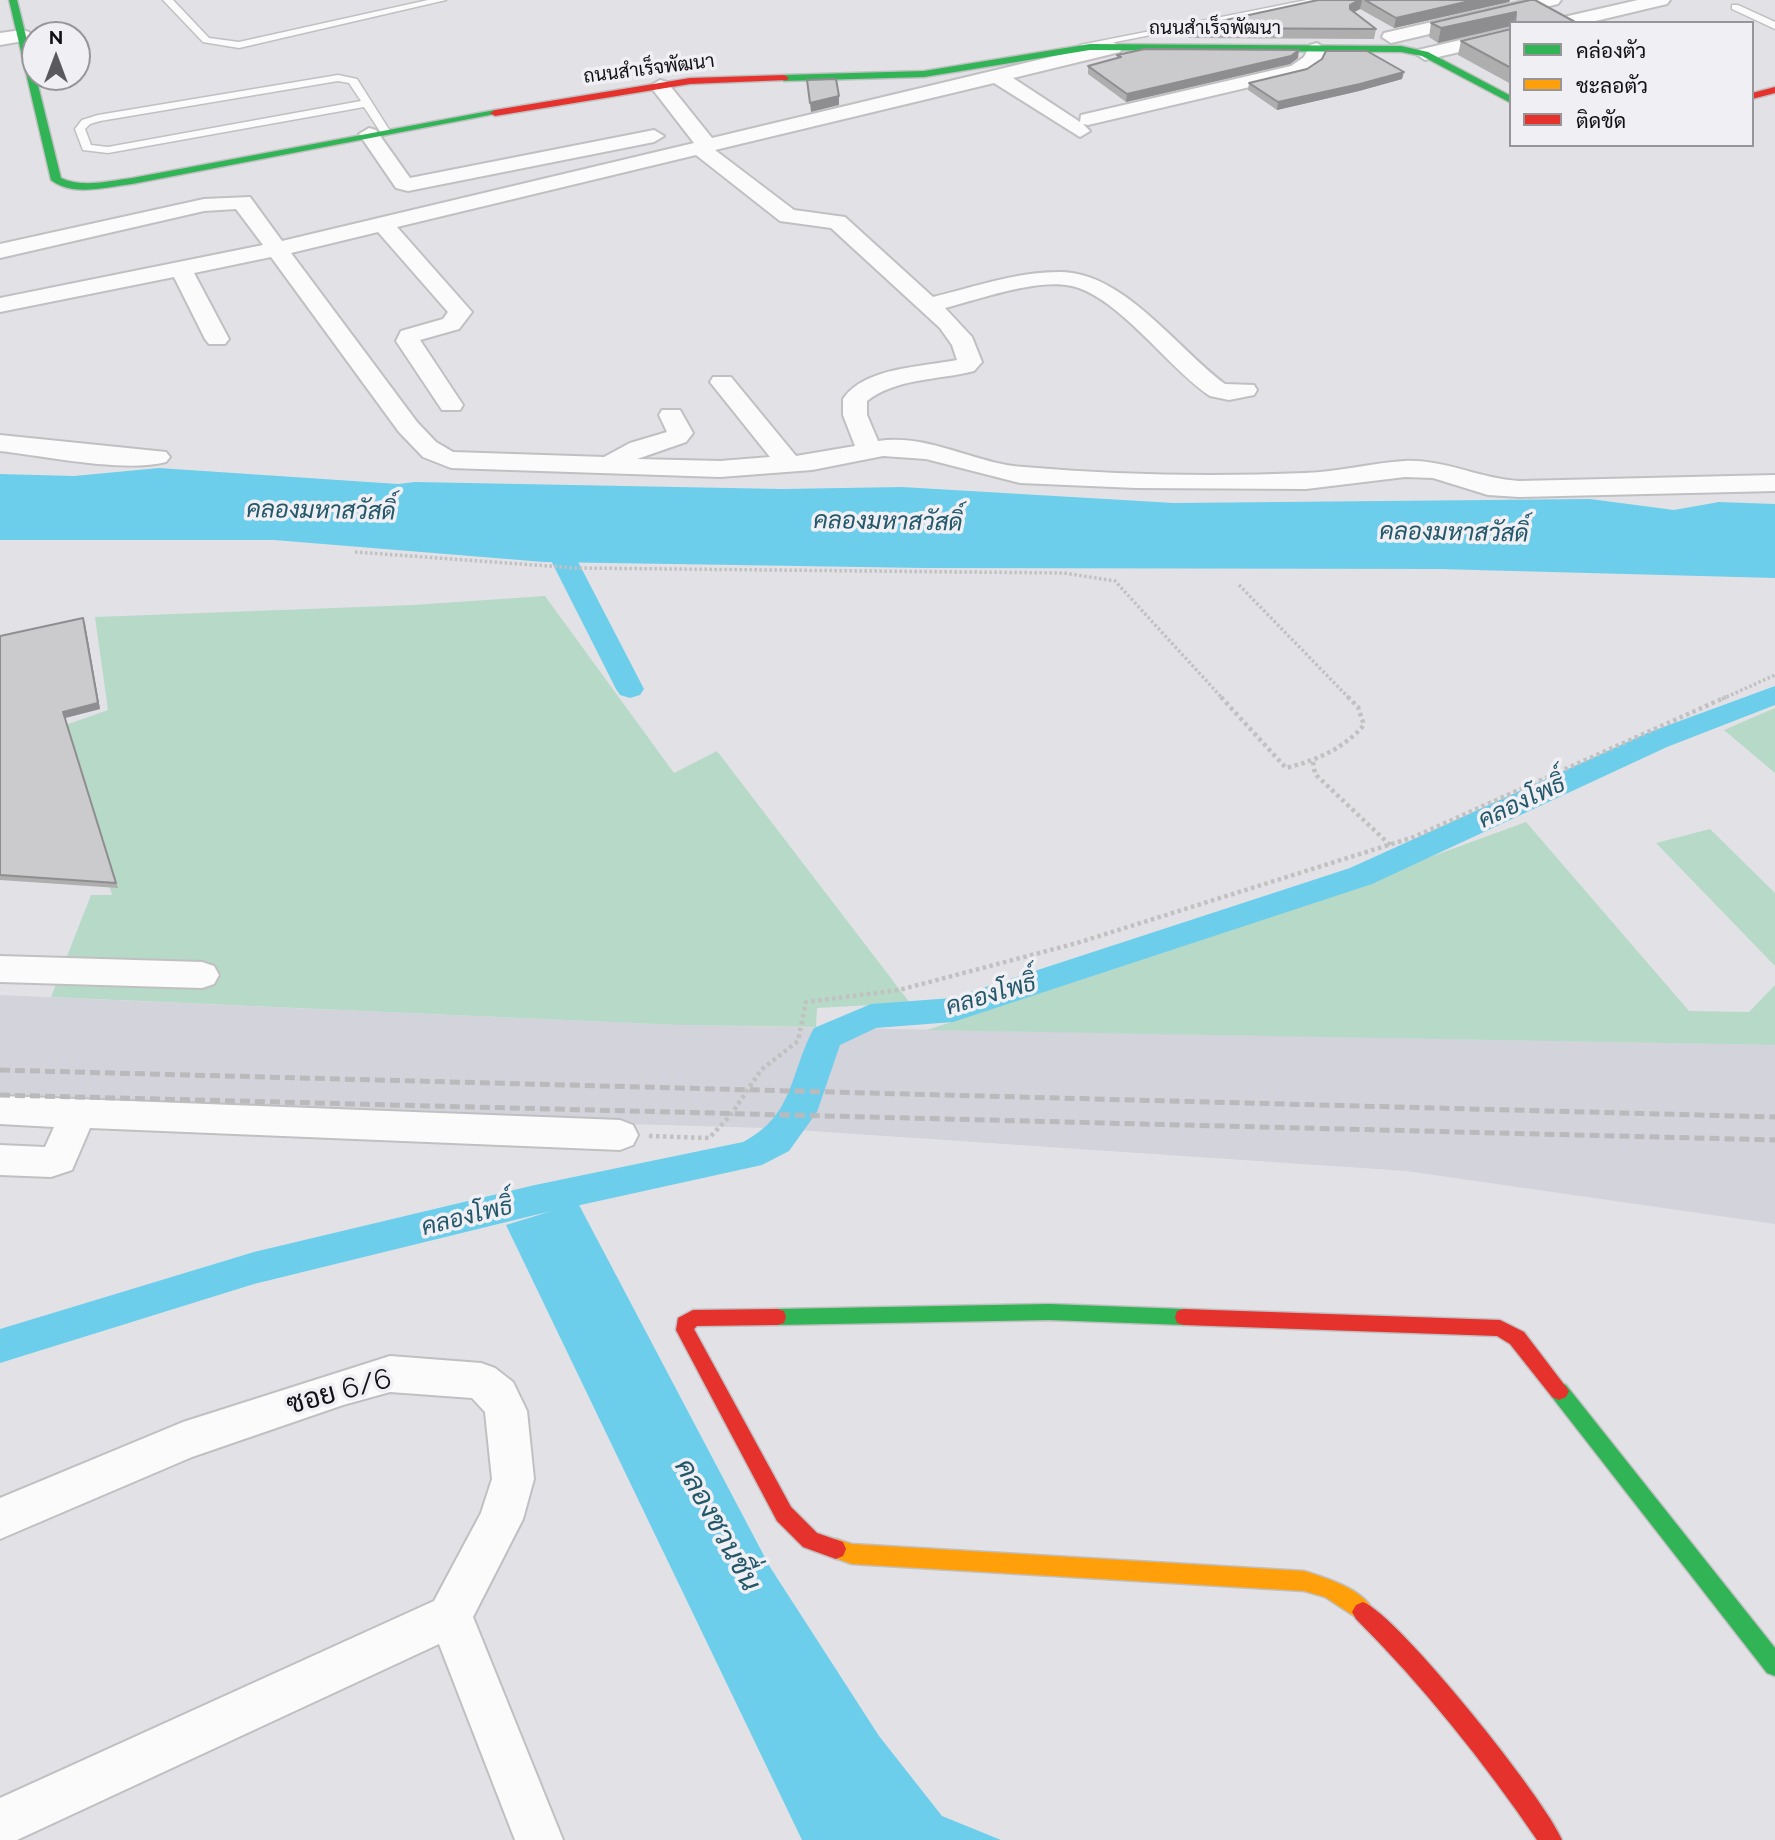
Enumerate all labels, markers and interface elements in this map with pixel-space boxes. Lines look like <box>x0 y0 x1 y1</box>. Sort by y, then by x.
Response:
street label: ถนนสำเร็จพัฒนา <box>1149 17 1281 39</box>
north arrow <box>21 21 91 91</box>
legend <box>1509 21 1754 147</box>
text: N <box>49 26 63 48</box>
text: คล่องตัว <box>1576 38 1646 63</box>
street label: ถนนสำเร็จพัฒนา <box>582 50 716 88</box>
text: ชะลอตัว <box>1576 73 1648 98</box>
text: ติดขัด <box>1576 108 1626 133</box>
water label: คลองมหาสวัสดิ์ <box>246 495 396 527</box>
water label: คลองมหาสวัสดิ์ <box>813 506 963 538</box>
water label: คลองมหาสวัสดิ์ <box>1379 517 1529 549</box>
water label: คลองโพธิ์ <box>1474 769 1570 835</box>
water label: คลองโพธิ์ <box>942 968 1040 1022</box>
water label: คลองโพธิ์ <box>419 1192 515 1242</box>
street label: ซอย 6/6 <box>283 1362 395 1422</box>
water label: คลองชวนชื่น <box>667 1453 767 1597</box>

